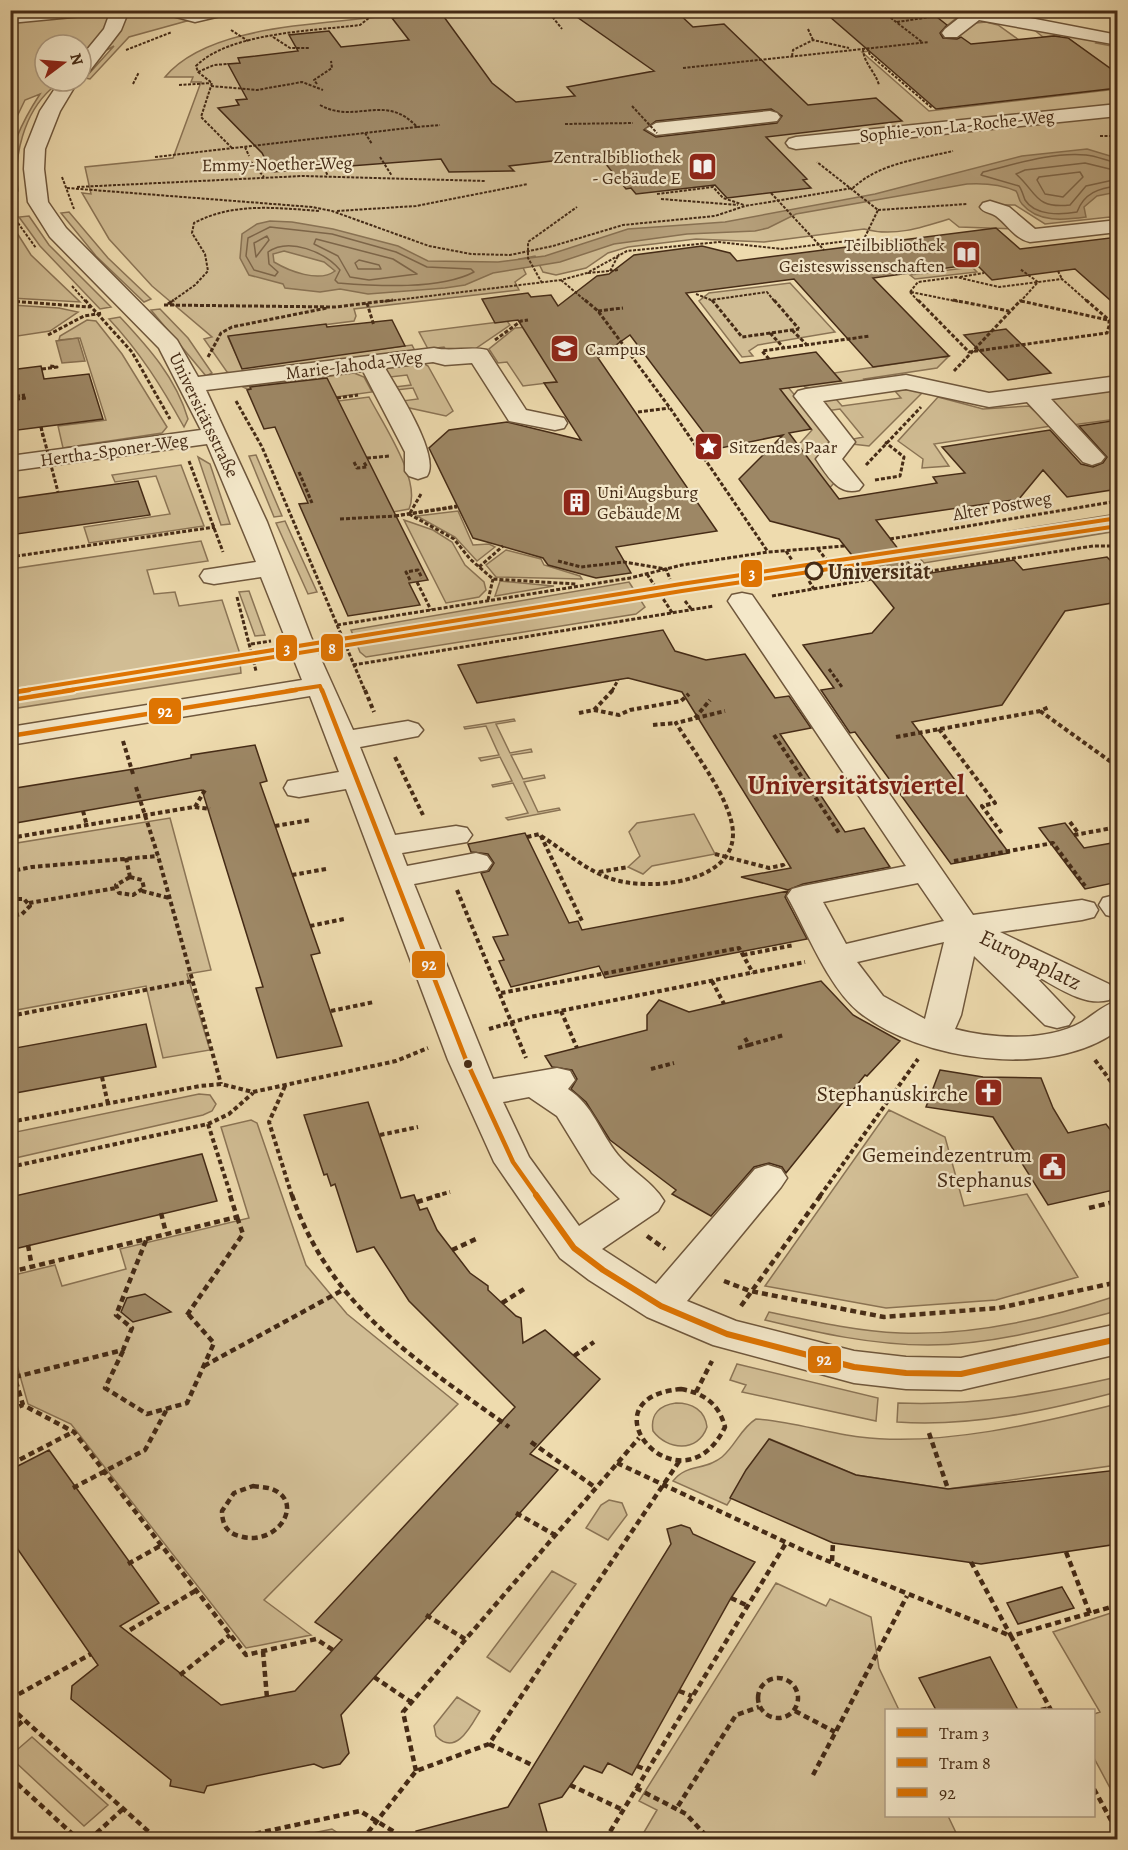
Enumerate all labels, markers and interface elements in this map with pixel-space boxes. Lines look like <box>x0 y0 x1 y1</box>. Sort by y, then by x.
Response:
north arrow <box>33 33 93 93</box>
text: N <box>64 51 89 68</box>
street label: Sophie-von-La-Roche-Weg <box>858 104 1056 148</box>
place label: Zentralbibliothek - Gebäude E <box>553 145 681 190</box>
street label: Emmy-Noether-Weg <box>201 151 353 177</box>
library icon: Zentralbibliothek - Gebäude E <box>686 151 718 183</box>
place label: Teilbibliothek Geisteswissenschaften <box>779 233 945 278</box>
library icon: Teilbibliothek Geisteswissenschaften <box>950 239 982 271</box>
school or university icon: Campus <box>548 333 580 365</box>
place label: Campus <box>585 337 646 361</box>
street label: Marie-Jahoda-Weg <box>284 345 424 385</box>
street label: Universitätsstraße <box>163 348 245 482</box>
street label: Hertha-Sponer-Weg <box>38 428 190 472</box>
place icon: Sitzendes Paar <box>692 431 724 463</box>
place label: Sitzendes Paar <box>729 435 837 459</box>
place label: Uni Augsburg Gebäude M <box>597 480 698 525</box>
building icon: Uni Augsburg Gebäude M <box>560 486 592 518</box>
street label: Alter Postweg <box>950 486 1053 527</box>
place label: Universität <box>828 557 931 587</box>
line badge: 3 <box>740 559 763 588</box>
marker: Universität <box>805 562 823 580</box>
text: 3 <box>749 563 756 585</box>
line badge: 8 <box>320 633 344 662</box>
line badge: 3 <box>275 634 298 662</box>
text: 3 <box>284 638 291 660</box>
text: 8 <box>328 638 336 660</box>
line badge: 92 <box>148 697 182 725</box>
text: 92 <box>157 701 173 723</box>
district label: Universitätsviertel <box>747 766 965 804</box>
street label: Europaplatz <box>974 922 1087 998</box>
line badge: 92 <box>411 950 446 979</box>
text: 92 <box>421 954 437 976</box>
unlabelled marker <box>462 1058 474 1070</box>
church icon: Stephanuskirche <box>973 1077 1005 1109</box>
place label: Stephanuskirche <box>817 1079 968 1109</box>
place label: Gemeindezentrum Stephanus <box>862 1140 1032 1195</box>
public building icon: Gemeindezentrum Stephanus <box>1037 1151 1069 1183</box>
line badge: 92 <box>807 1345 842 1374</box>
text: 92 <box>816 1349 832 1371</box>
legend <box>885 1709 1095 1817</box>
text: Tram 3 <box>939 1721 989 1745</box>
text: Tram 8 <box>939 1751 991 1775</box>
text: 92 <box>939 1781 956 1805</box>

